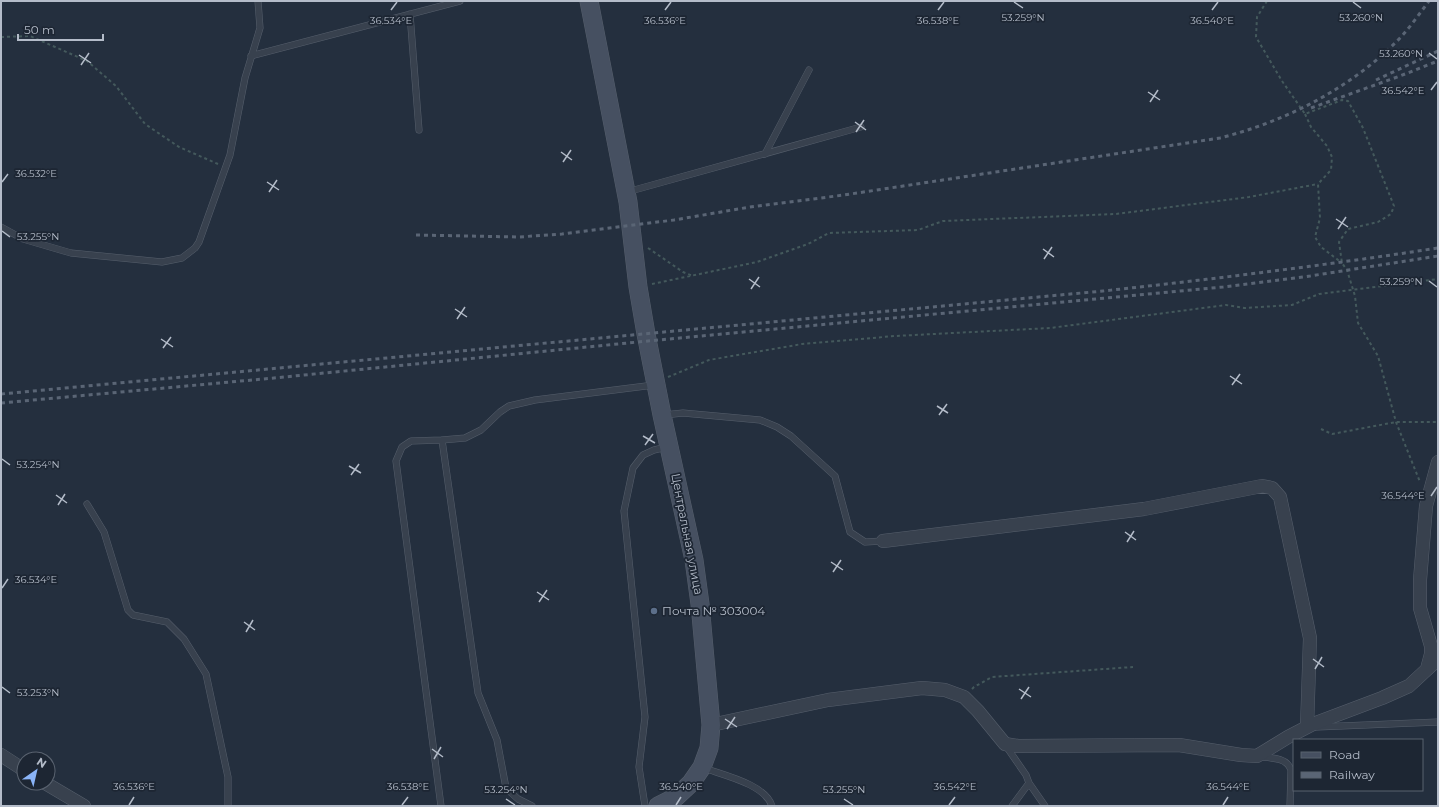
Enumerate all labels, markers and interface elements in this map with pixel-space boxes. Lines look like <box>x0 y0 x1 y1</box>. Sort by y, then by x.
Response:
text: 53.259°N <box>1001 11 1045 24</box>
text: 53.260°N <box>1339 11 1383 24</box>
text: 36.534°E <box>370 14 413 27</box>
text: 36.536°E <box>644 14 686 27</box>
text: 36.538°E <box>917 14 960 27</box>
text: 36.540°E <box>1190 14 1234 27</box>
scale bar <box>18 16 103 42</box>
text: 50 m <box>24 22 55 37</box>
text: 53.260°N <box>1379 47 1423 60</box>
text: 36.542°E <box>1382 84 1425 97</box>
text: 36.532°E <box>15 167 57 180</box>
text: 53.255°N <box>17 230 59 243</box>
text: 53.259°N <box>1379 275 1423 288</box>
text: 53.254°N <box>16 458 60 471</box>
street label: Центральная улица <box>668 472 707 596</box>
text: 36.544°E <box>1381 489 1425 502</box>
text: 36.534°E <box>15 573 58 586</box>
place label: Почта № 303004 <box>662 603 765 618</box>
marker: Почта № 303004 <box>649 606 659 616</box>
text: 53.253°N <box>17 686 59 699</box>
legend <box>1293 739 1423 791</box>
text: Road <box>1329 747 1360 762</box>
north arrow <box>16 751 56 791</box>
text: N <box>34 754 49 771</box>
text: Railway <box>1329 767 1375 782</box>
text: 36.536°E <box>113 780 155 793</box>
text: 36.538°E <box>387 780 430 793</box>
text: 36.540°E <box>659 780 703 793</box>
text: 36.542°E <box>934 780 977 793</box>
text: 36.544°E <box>1206 780 1250 793</box>
text: 53.254°N <box>484 783 528 796</box>
text: 53.255°N <box>823 783 865 796</box>

